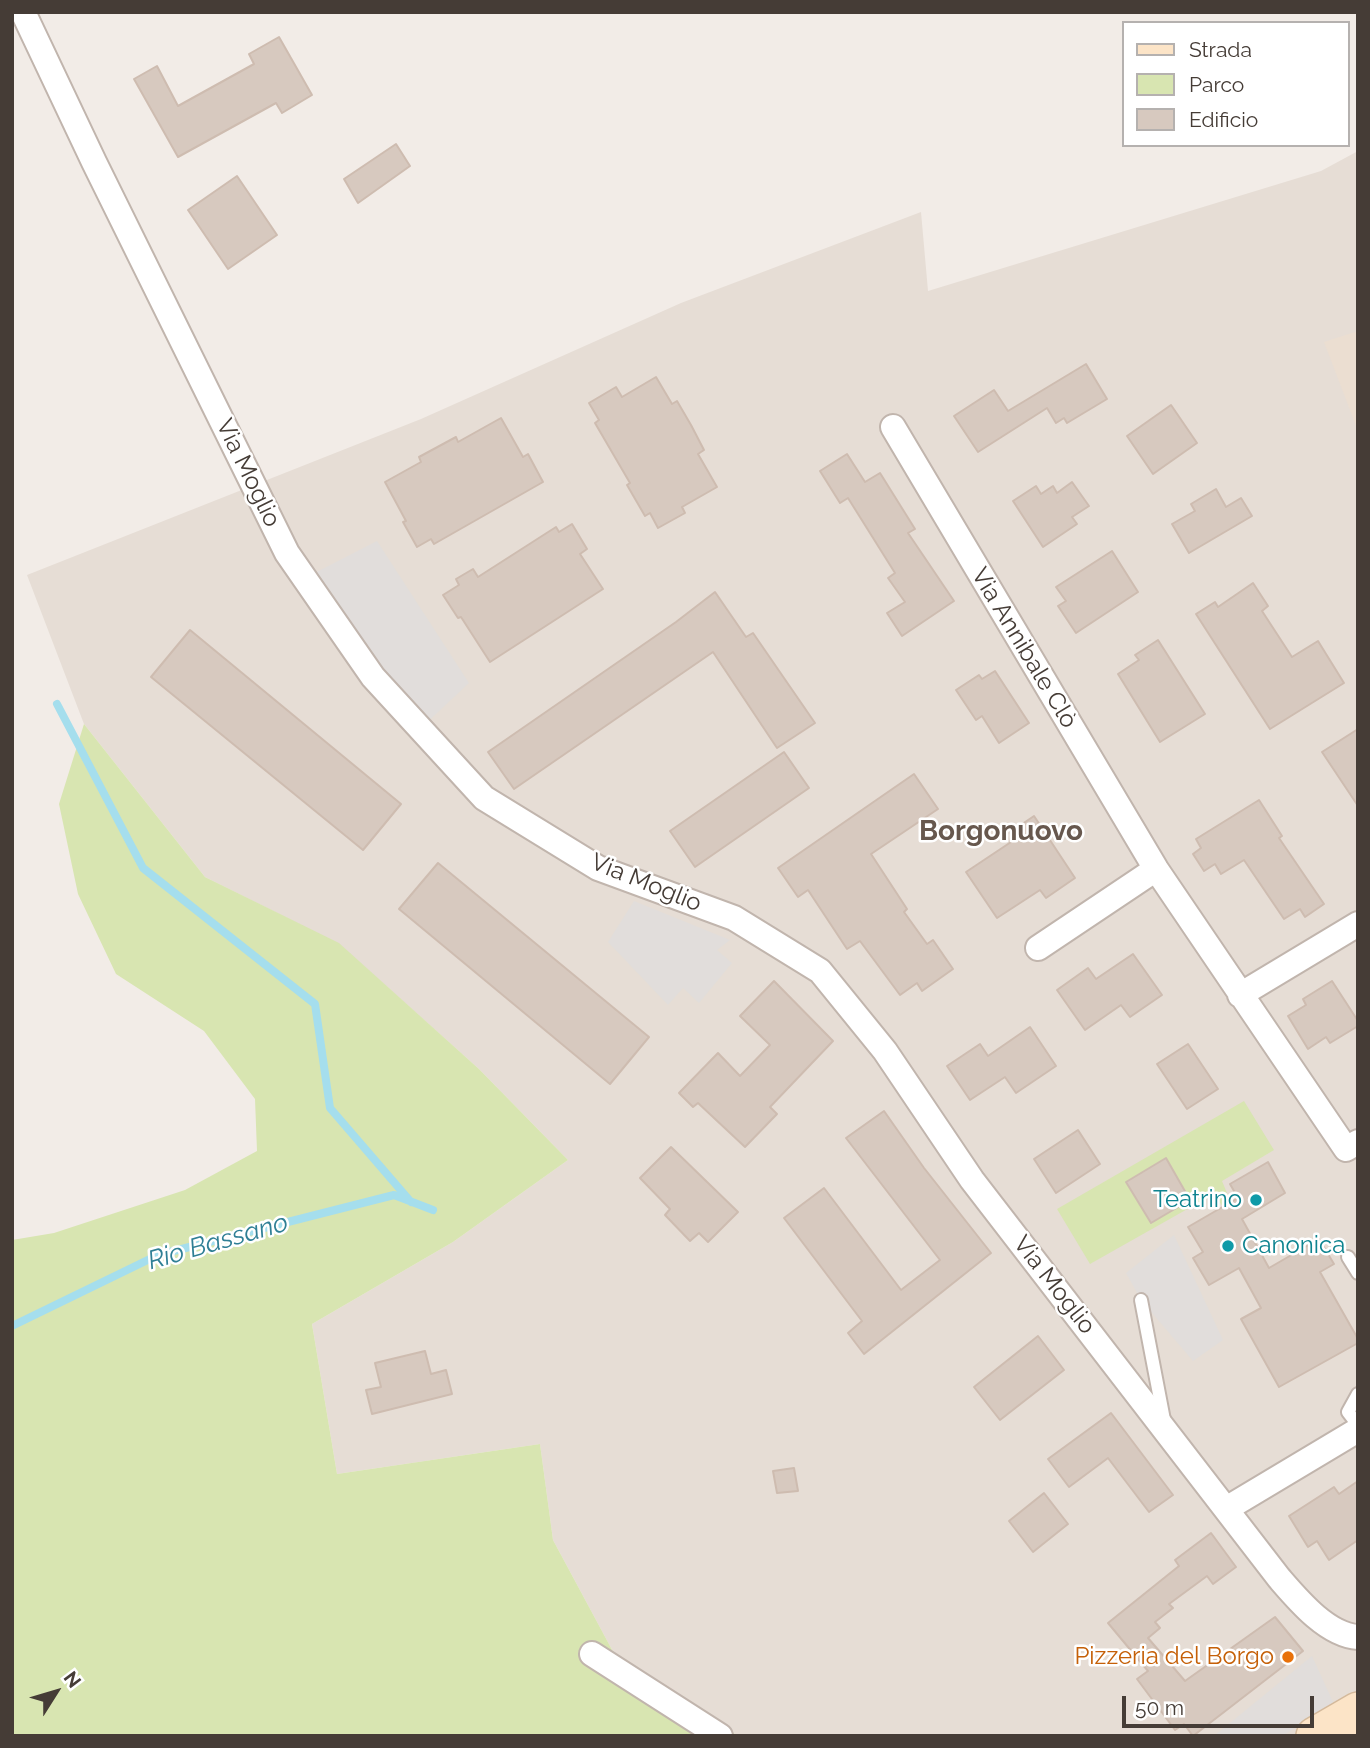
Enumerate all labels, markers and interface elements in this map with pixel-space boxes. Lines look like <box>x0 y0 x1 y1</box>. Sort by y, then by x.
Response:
legend <box>1122 21 1349 147</box>
text: Strada <box>1189 37 1252 62</box>
text: Parco <box>1189 72 1244 97</box>
text: Edificio <box>1189 107 1258 132</box>
street label: Via Moglio <box>209 414 287 532</box>
street label: Via Annibale Clò <box>965 563 1083 733</box>
district label: Borgonuovo <box>919 815 1083 849</box>
street label: Via Moglio <box>586 848 706 918</box>
place label: Teatrino <box>1153 1186 1242 1214</box>
marker: Teatrino <box>1248 1192 1264 1208</box>
water label: Rio Bassano <box>144 1207 292 1277</box>
street label: Via Moglio <box>1007 1230 1101 1340</box>
place label: Canonica <box>1242 1232 1345 1260</box>
marker: Canonica <box>1220 1238 1236 1254</box>
place label: Pizzeria del Borgo <box>1074 1643 1274 1671</box>
marker: Pizzeria del Borgo <box>1280 1649 1296 1665</box>
north arrow <box>21 1657 91 1727</box>
text: N <box>60 1667 86 1692</box>
scale bar <box>1125 1682 1318 1726</box>
text: 50 m <box>1135 1695 1184 1720</box>

